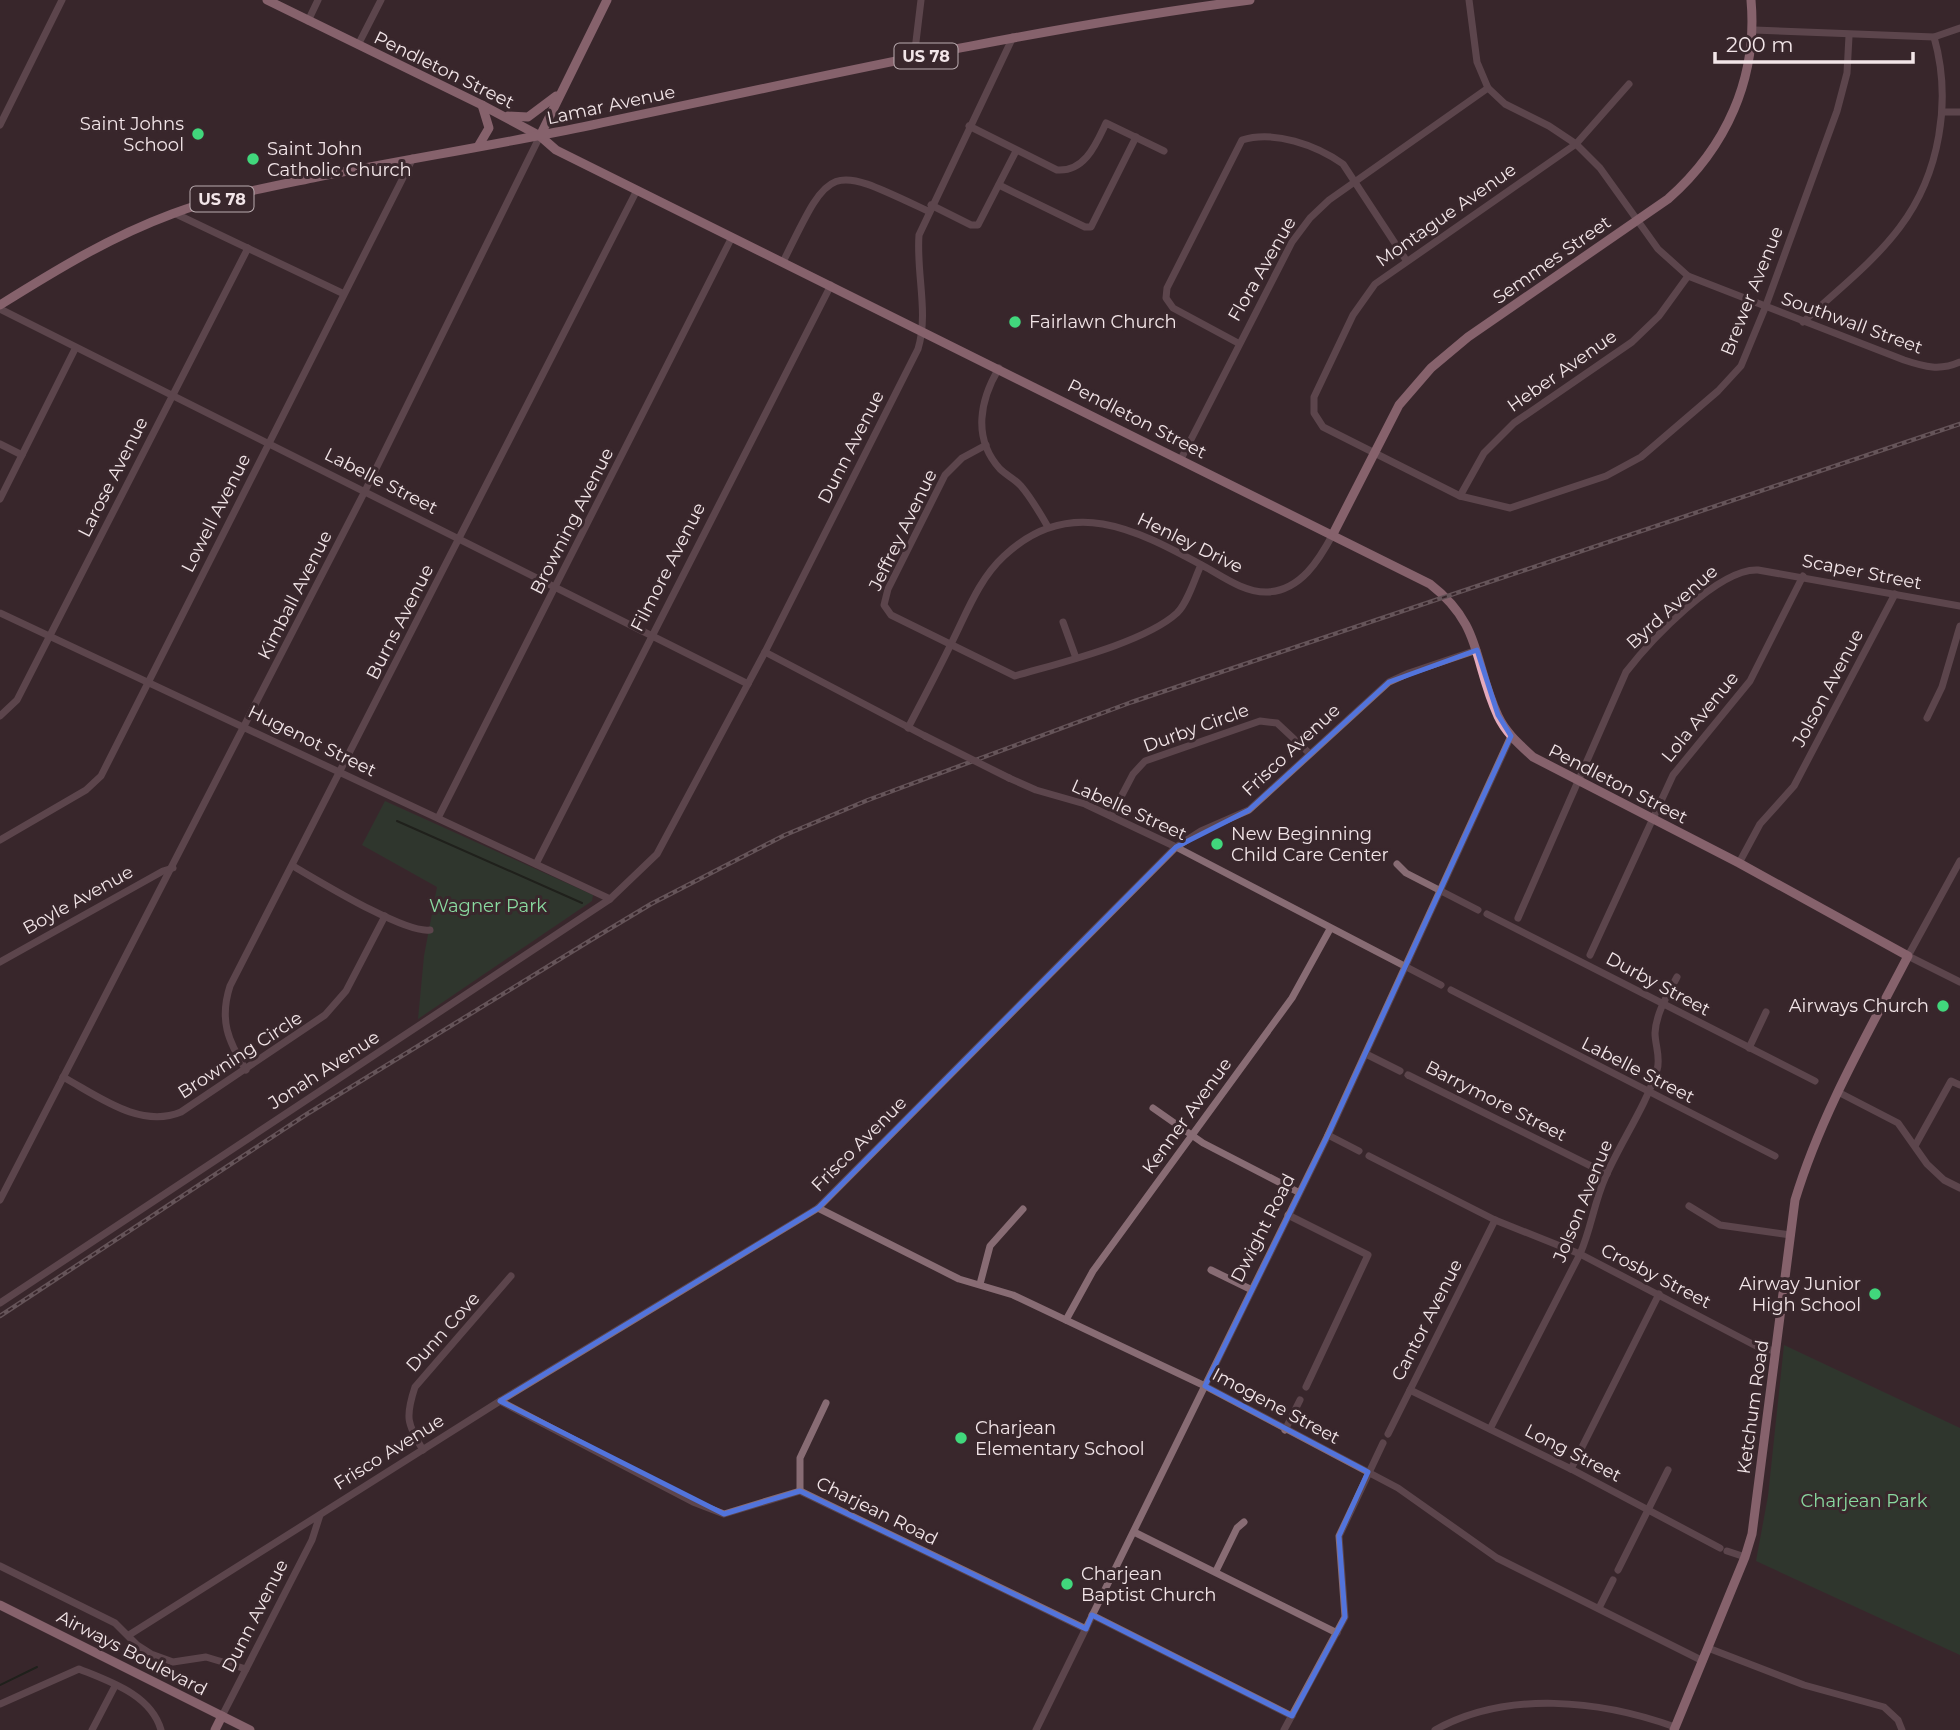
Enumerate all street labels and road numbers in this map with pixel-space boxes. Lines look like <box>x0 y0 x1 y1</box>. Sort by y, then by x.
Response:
street label: Pendleton Street <box>370 27 518 113</box>
road number: US 78 <box>894 44 958 68</box>
street label: Lamar Avenue <box>545 81 677 129</box>
street label: Montague Avenue <box>1372 158 1520 272</box>
road number: US 78 <box>190 186 254 211</box>
street label: Semmes Street <box>1489 211 1615 309</box>
street label: Flora Avenue <box>1223 213 1301 325</box>
street label: Brewer Avenue <box>1716 223 1788 359</box>
street label: Southwall Street <box>1778 287 1926 359</box>
street label: Heber Avenue <box>1503 325 1621 417</box>
street label: Pendleton Street <box>1064 374 1210 464</box>
street label: Dunn Avenue <box>813 387 889 507</box>
street label: Larose Avenue <box>73 413 153 541</box>
street label: Labelle Street <box>321 443 441 519</box>
street label: Browning Avenue <box>526 444 619 598</box>
street label: Lowell Avenue <box>177 450 255 576</box>
street label: Jeffrey Avenue <box>864 466 942 595</box>
street label: Filmore Avenue <box>626 499 710 635</box>
street label: Henley Drive <box>1134 508 1247 578</box>
street label: Kimball Avenue <box>253 527 337 663</box>
street label: Scaper Street <box>1800 550 1924 594</box>
street label: Byrd Avenue <box>1622 560 1722 654</box>
street label: Burns Avenue <box>362 561 439 683</box>
street label: Jolson Avenue <box>1787 625 1868 751</box>
street label: Lola Avenue <box>1657 667 1743 767</box>
street label: Durby Circle <box>1140 699 1252 757</box>
street label: Frisco Avenue <box>1237 699 1345 801</box>
street label: Hugenot Street <box>244 700 380 782</box>
street label: Pendleton Street <box>1545 739 1691 829</box>
street label: Labelle Street <box>1068 775 1190 845</box>
street label: Boyle Avenue <box>19 861 137 939</box>
street label: Durby Street <box>1602 947 1714 1021</box>
street label: Browning Circle <box>174 1007 306 1103</box>
street label: Jonah Avenue <box>264 1026 384 1115</box>
street label: Labelle Street <box>1578 1032 1698 1108</box>
street label: Kenner Avenue <box>1137 1053 1237 1178</box>
street label: Barrymore Street <box>1422 1056 1570 1146</box>
street label: Frisco Avenue <box>807 1092 911 1196</box>
street label: Jolson Avenue <box>1548 1136 1618 1266</box>
street label: Dwight Road <box>1226 1170 1300 1286</box>
street label: Crosby Street <box>1597 1239 1715 1313</box>
street label: Cantor Avenue <box>1387 1255 1467 1384</box>
street label: Dunn Cove <box>401 1287 485 1376</box>
street label: Ketchum Road <box>1733 1338 1773 1476</box>
street label: Imogene Street <box>1208 1363 1344 1449</box>
street label: Frisco Avenue <box>330 1409 448 1495</box>
street label: Long Street <box>1521 1419 1625 1487</box>
street label: Charjean Road <box>812 1472 942 1550</box>
street label: Dunn Avenue <box>217 1556 293 1676</box>
street label: Airways Boulevard <box>53 1606 211 1700</box>

